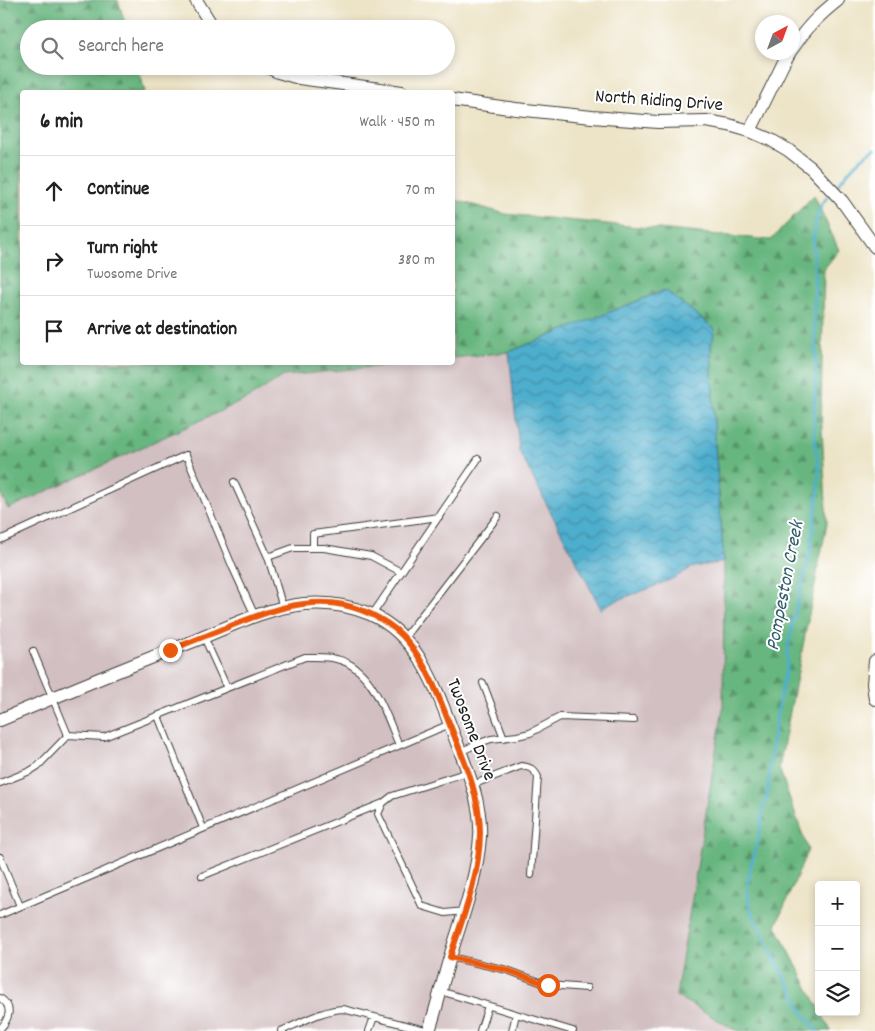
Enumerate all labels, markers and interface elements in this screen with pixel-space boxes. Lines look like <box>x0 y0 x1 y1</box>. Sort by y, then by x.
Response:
north arrow <box>755 15 800 60</box>
search box <box>20 20 455 75</box>
icon: search <box>38 34 66 62</box>
text: Search here <box>78 34 164 61</box>
street label: North Riding Drive <box>594 84 724 120</box>
text: 6 min <box>40 108 83 138</box>
text: Walk · 450 m <box>360 111 435 134</box>
icon: ahead <box>40 177 68 205</box>
text: Continue <box>87 177 149 204</box>
text: 70 m <box>405 179 435 202</box>
text: Turn right <box>87 236 158 263</box>
icon: right <box>40 247 68 275</box>
text: 380 m <box>398 249 435 272</box>
text: Twosome Drive <box>87 263 177 286</box>
icon: arrive <box>40 317 68 345</box>
text: Arrive at destination <box>87 317 237 344</box>
water label: Pompeston Creek <box>760 517 813 653</box>
route end <box>159 639 182 662</box>
street label: Twosome Drive <box>438 675 502 785</box>
map controls <box>815 881 860 1016</box>
button: + <box>815 881 860 926</box>
button: − <box>815 926 860 971</box>
button: layers <box>815 971 860 1016</box>
route start <box>537 974 560 997</box>

